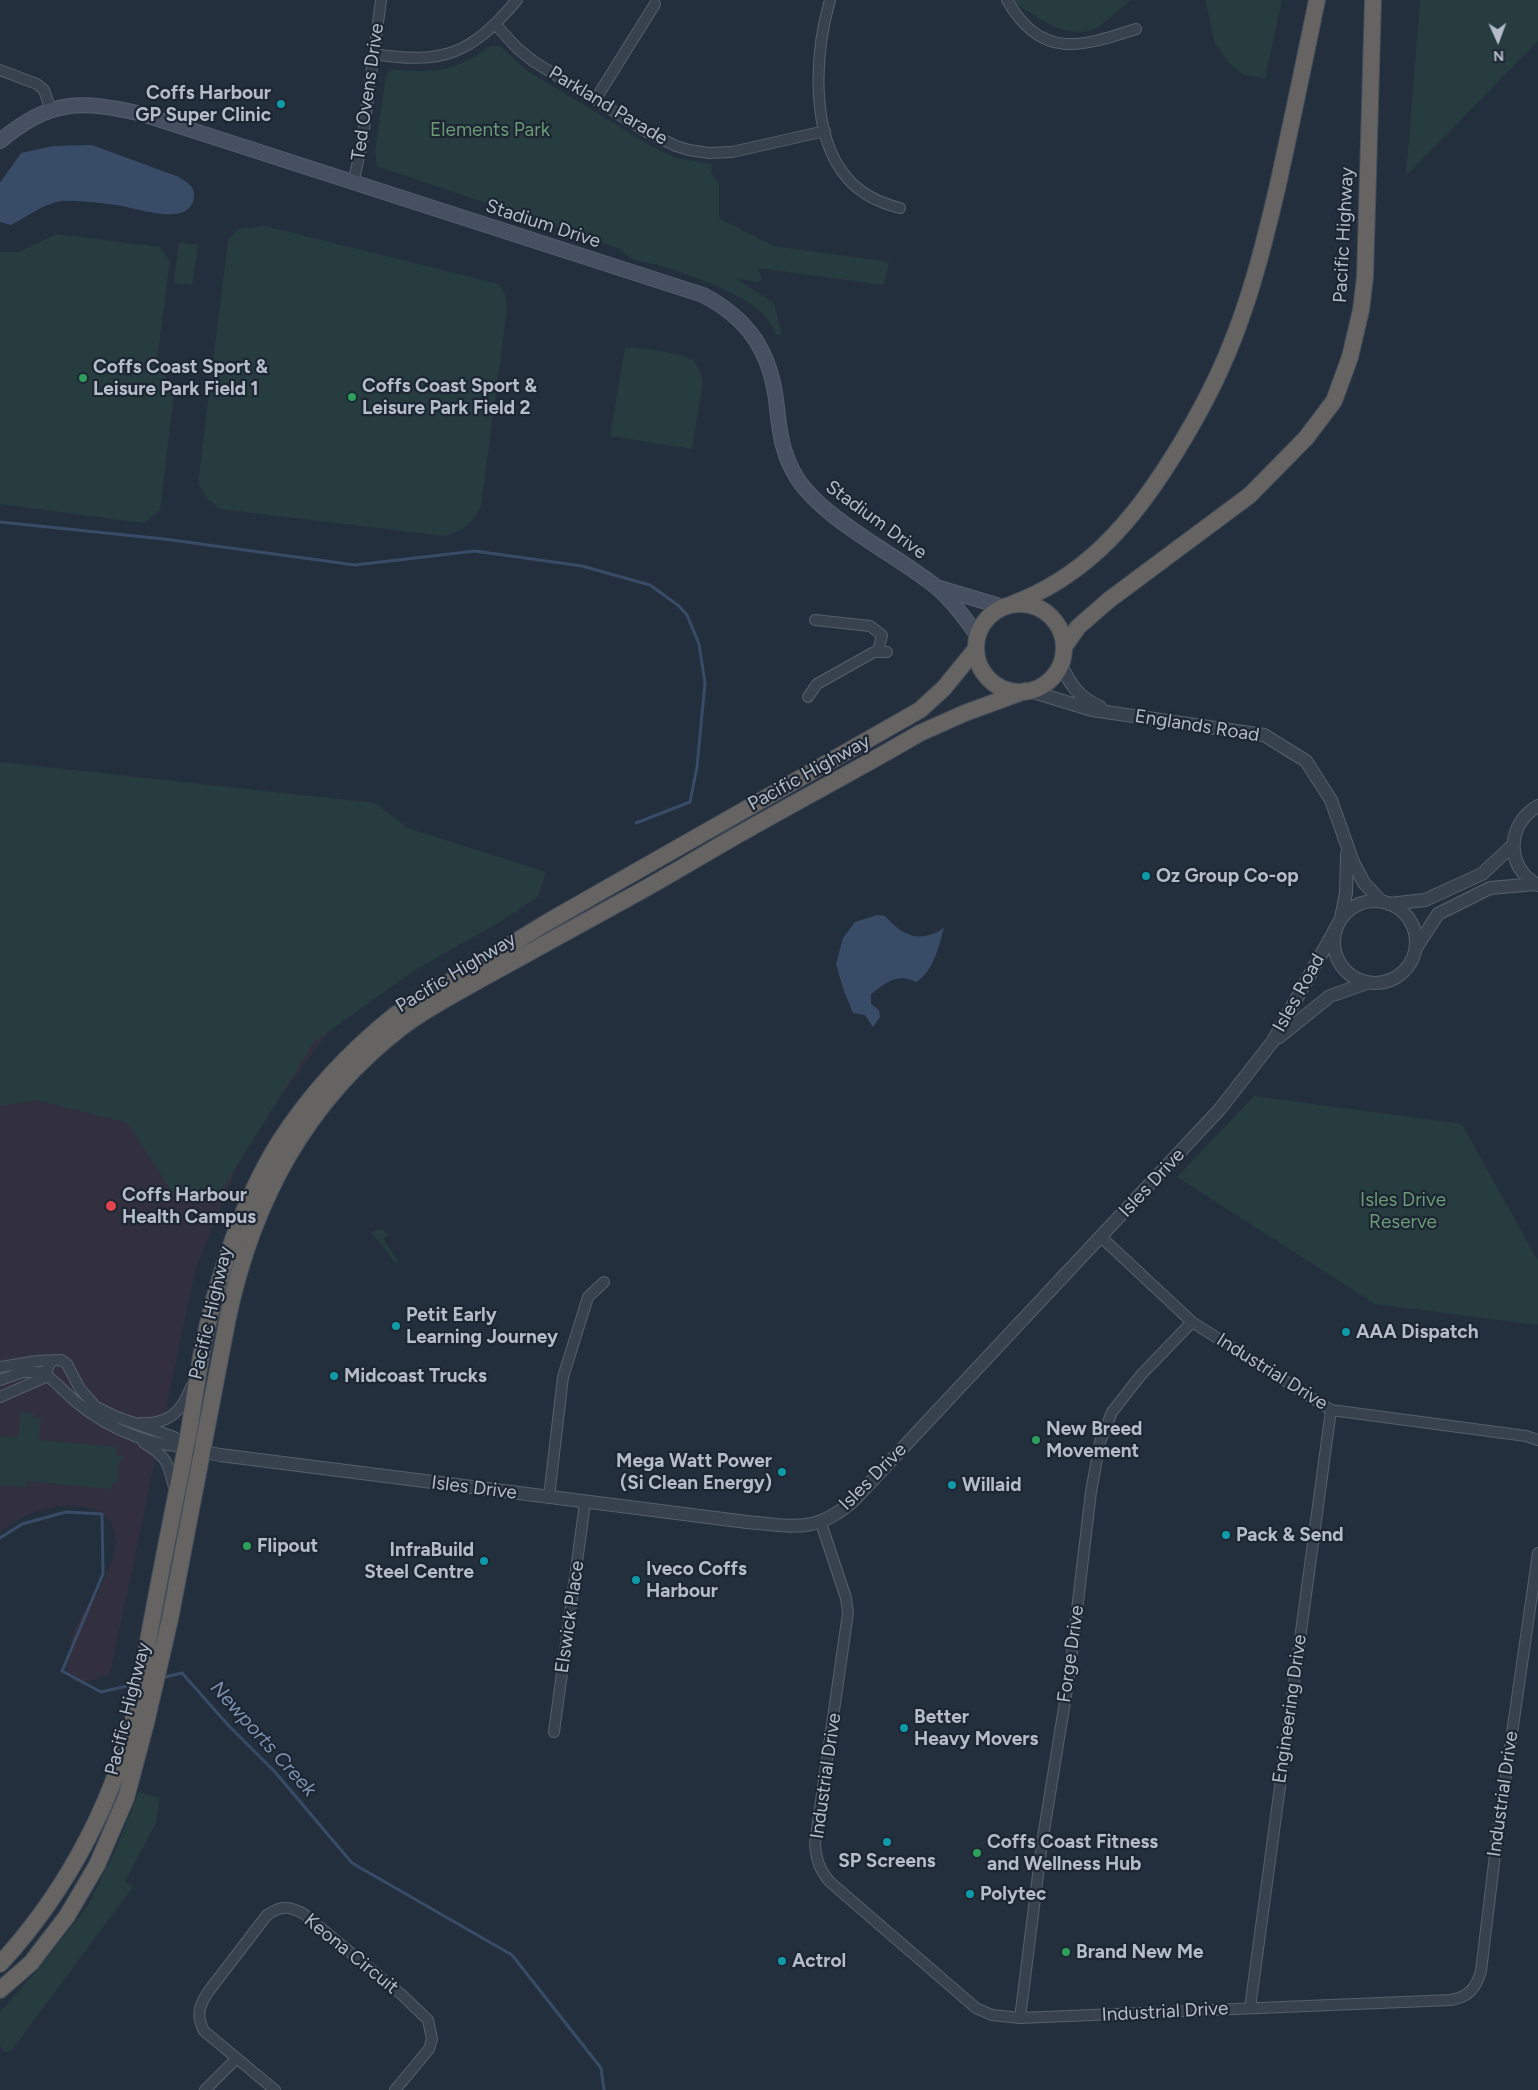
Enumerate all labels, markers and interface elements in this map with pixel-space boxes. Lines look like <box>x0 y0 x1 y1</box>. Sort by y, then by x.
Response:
north arrow <box>1473 15 1523 65</box>
street label: Ted Ovens Drive <box>347 22 389 162</box>
text: N <box>1493 47 1504 64</box>
street label: Parkland Parade <box>544 62 672 150</box>
place label: Coffs Harbour GP Super Clinic <box>135 82 271 126</box>
marker: Coffs Harbour GP Super Clinic <box>275 98 287 110</box>
park label: Elements Park <box>430 119 550 141</box>
street label: Pacific Highway <box>1329 166 1359 304</box>
street label: Stadium Drive <box>483 195 603 253</box>
place label: Coffs Coast Sport & Leisure Park Field 1 <box>93 356 268 400</box>
marker: Coffs Coast Sport & Leisure Park Field 1 <box>77 372 89 384</box>
place label: Coffs Coast Sport & Leisure Park Field 2 <box>362 375 537 419</box>
marker: Coffs Coast Sport & Leisure Park Field 2 <box>346 391 358 403</box>
street label: Stadium Drive <box>821 476 931 564</box>
street label: Englands Road <box>1133 705 1261 747</box>
street label: Pacific Highway <box>744 730 874 816</box>
place label: Oz Group Co-op <box>1156 865 1299 887</box>
marker: Oz Group Co-op <box>1140 870 1152 882</box>
street label: Pacific Highway <box>392 928 520 1018</box>
street label: Isles Road <box>1268 950 1330 1036</box>
street label: Isles Drive <box>1114 1144 1190 1222</box>
place label: Coffs Harbour Health Campus <box>122 1184 256 1228</box>
park label: Isles Drive Reserve <box>1360 1189 1446 1233</box>
marker: Coffs Harbour Health Campus <box>104 1199 118 1213</box>
street label: Pacific Highway <box>185 1244 237 1382</box>
place label: Petit Early Learning Journey <box>406 1304 558 1348</box>
marker: Petit Early Learning Journey <box>390 1320 402 1332</box>
place label: AAA Dispatch <box>1356 1321 1479 1343</box>
marker: AAA Dispatch <box>1340 1326 1352 1338</box>
street label: Industrial Drive <box>1212 1329 1332 1415</box>
place label: Midcoast Trucks <box>344 1365 487 1387</box>
marker: Midcoast Trucks <box>328 1370 340 1382</box>
place label: New Breed Movement <box>1046 1418 1142 1462</box>
marker: New Breed Movement <box>1030 1434 1042 1446</box>
street label: Isles Drive <box>835 1439 911 1515</box>
place label: Mega Watt Power (Si Clean Energy) <box>616 1450 772 1494</box>
marker: Mega Watt Power (Si Clean Energy) <box>776 1466 788 1478</box>
street label: Isles Drive <box>430 1471 518 1505</box>
place label: Willaid <box>962 1474 1021 1496</box>
marker: Willaid <box>946 1479 958 1491</box>
place label: Pack & Send <box>1236 1524 1343 1546</box>
marker: Pack & Send <box>1220 1529 1232 1541</box>
place label: Flipout <box>257 1535 318 1557</box>
place label: InfraBuild Steel Centre <box>364 1539 474 1583</box>
marker: Flipout <box>241 1540 253 1552</box>
marker: InfraBuild Steel Centre <box>478 1555 490 1567</box>
place label: Iveco Coffs Harbour <box>646 1558 747 1602</box>
street label: Elswick Place <box>551 1559 589 1675</box>
marker: Iveco Coffs Harbour <box>630 1574 642 1586</box>
street label: Forge Drive <box>1053 1604 1089 1704</box>
street label: Engineering Drive <box>1268 1633 1312 1785</box>
street label: Pacific Highway <box>100 1640 156 1778</box>
water label: Newports Creek <box>205 1676 321 1802</box>
place label: Better Heavy Movers <box>914 1706 1038 1750</box>
street label: Industrial Drive <box>806 1712 846 1840</box>
marker: Better Heavy Movers <box>898 1722 910 1734</box>
street label: Industrial Drive <box>1483 1730 1523 1858</box>
place label: Coffs Coast Fitness and Wellness Hub <box>987 1831 1158 1875</box>
marker: SP Screens <box>881 1836 893 1848</box>
marker: Coffs Coast Fitness and Wellness Hub <box>971 1847 983 1859</box>
place label: SP Screens <box>838 1850 936 1872</box>
place label: Polytec <box>980 1883 1046 1905</box>
marker: Polytec <box>964 1888 976 1900</box>
street label: Keona Circuit <box>299 1909 403 1999</box>
place label: Brand New Me <box>1076 1941 1204 1963</box>
marker: Brand New Me <box>1060 1946 1072 1958</box>
place label: Actrol <box>792 1950 846 1972</box>
marker: Actrol <box>776 1955 788 1967</box>
street label: Industrial Drive <box>1101 1997 1229 2027</box>

